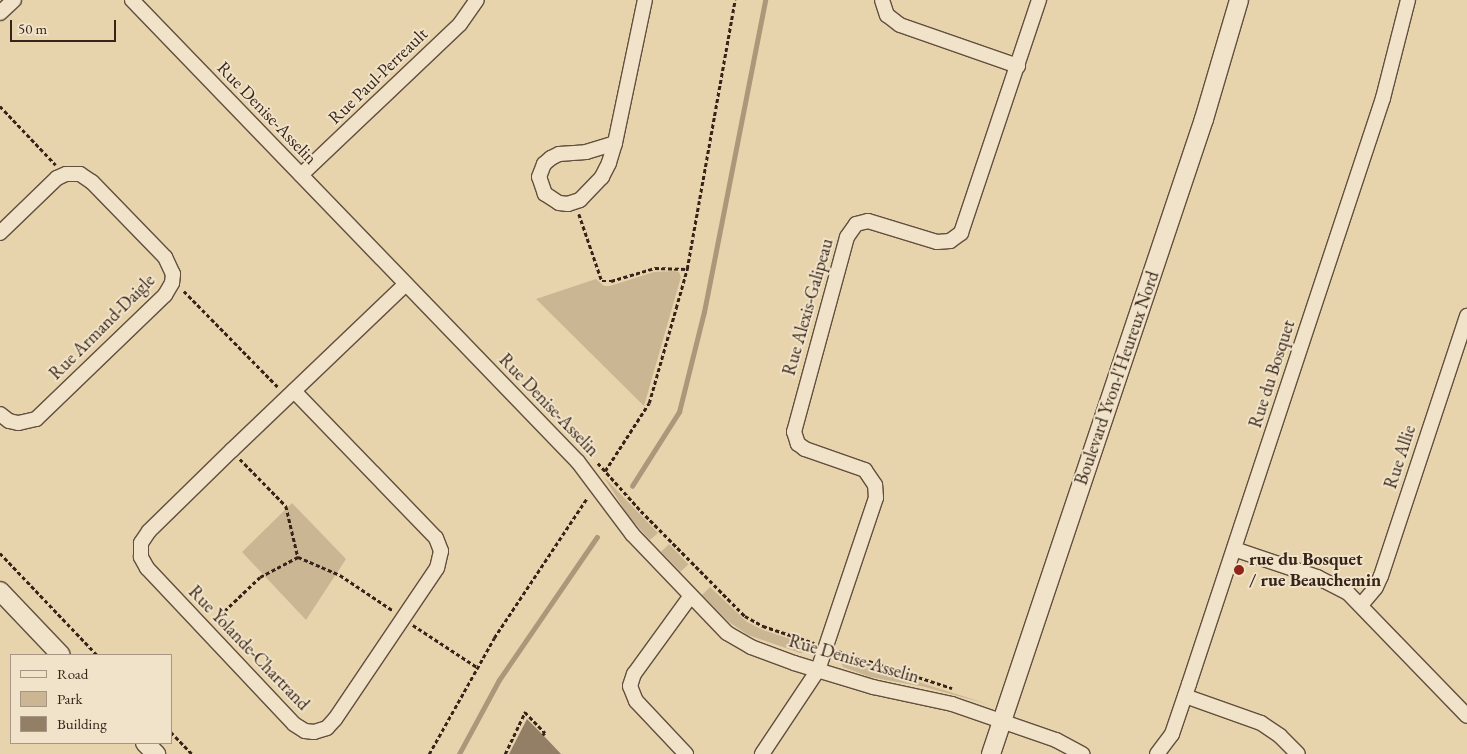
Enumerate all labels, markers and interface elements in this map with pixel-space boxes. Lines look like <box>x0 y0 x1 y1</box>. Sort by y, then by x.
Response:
scale bar <box>12 10 119 42</box>
text: 50 m <box>18 19 47 38</box>
street label: Rue Paul-Perreault <box>324 23 432 129</box>
street label: Rue Denise-Asselin <box>212 57 322 169</box>
street label: Rue Alexis-Galipeau <box>778 236 838 378</box>
street label: Boulevard Yvon-l'Heureux Nord <box>1070 268 1164 488</box>
street label: Rue Armand-Daigle <box>45 270 159 384</box>
street label: Rue du Bosquet <box>1244 317 1300 431</box>
street label: Rue Denise-Asselin <box>494 349 604 461</box>
street label: Rue Allie <box>1380 423 1420 491</box>
place label: rue du Bosquet / rue Beauchemin <box>1249 549 1381 592</box>
marker: rue du Bosquet / rue Beauchemin <box>1233 564 1245 576</box>
street label: Rue Yolande-Chartrand <box>184 581 314 715</box>
street label: Rue Denise-Asselin <box>786 630 922 688</box>
legend <box>10 654 172 744</box>
text: Road <box>57 664 88 683</box>
text: Park <box>57 689 83 708</box>
text: Building <box>57 714 107 733</box>

